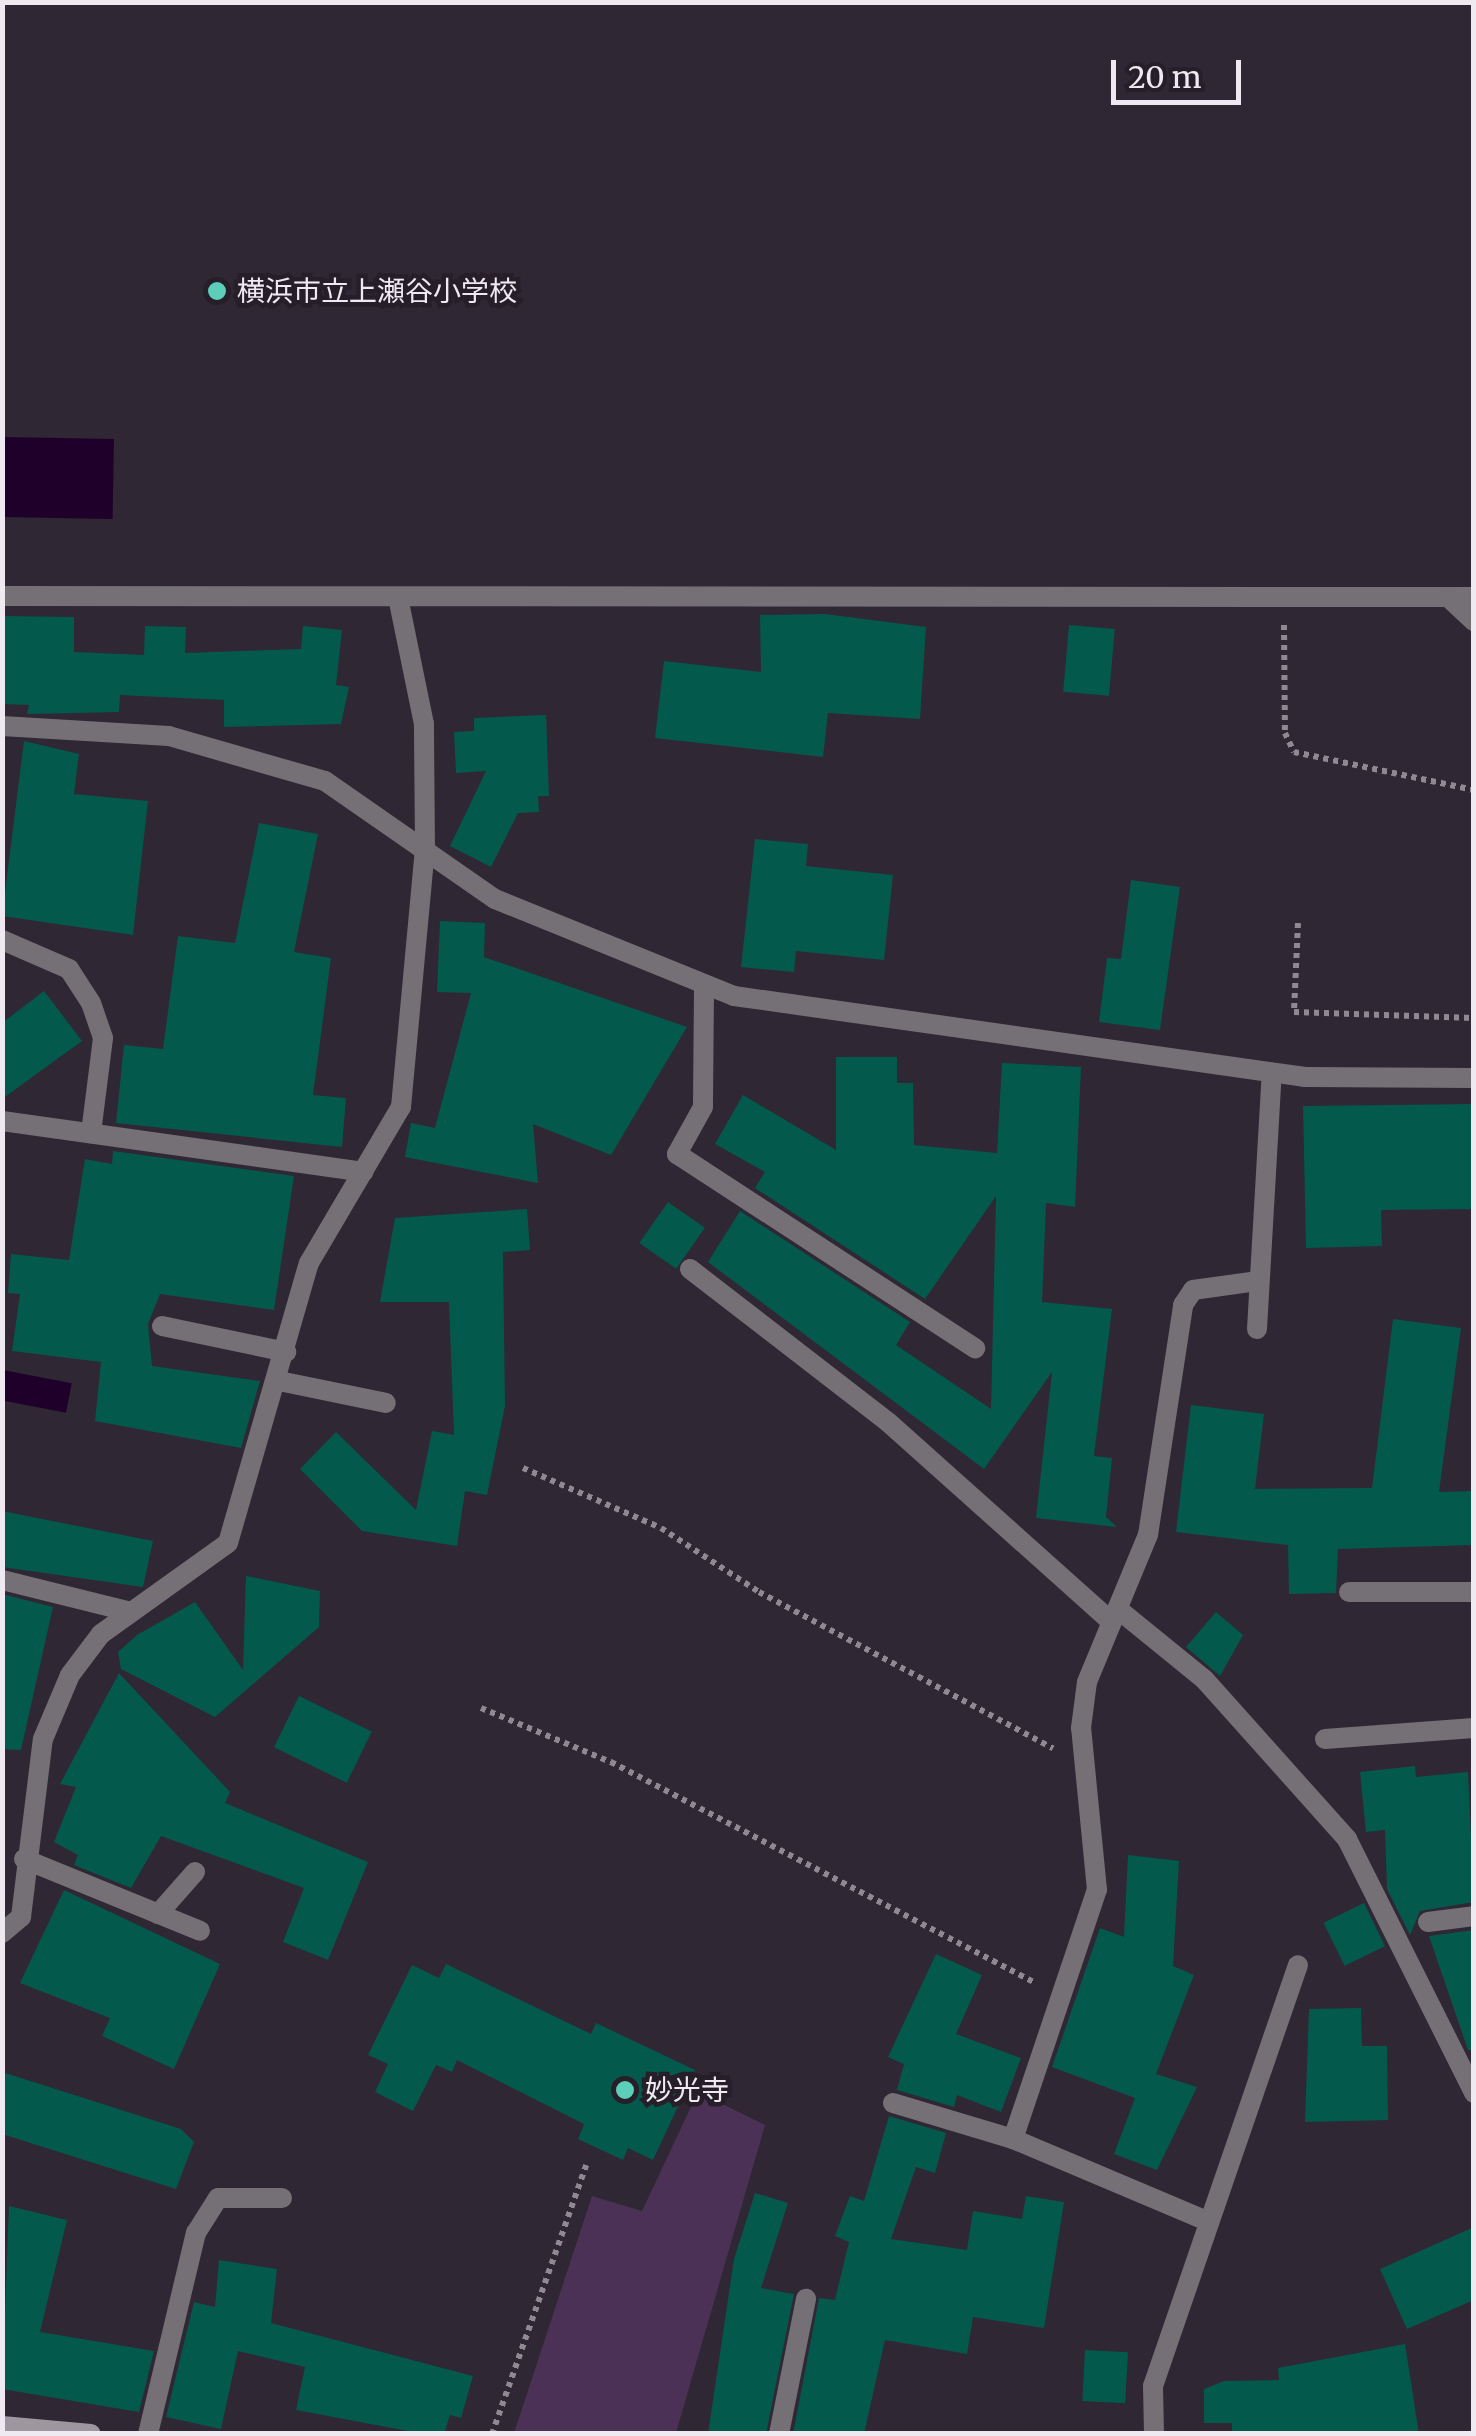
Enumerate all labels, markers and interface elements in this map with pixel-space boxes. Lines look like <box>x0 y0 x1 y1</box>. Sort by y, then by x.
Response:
scale bar <box>1116 40 1246 102</box>
text: 20 m <box>1128 58 1201 96</box>
place label: 横浜市立上瀬谷小学校 <box>237 274 517 308</box>
marker: 横浜市立上瀬谷小学校 <box>206 280 228 302</box>
place label: 妙光寺 <box>645 2073 729 2107</box>
marker: 妙光寺 <box>614 2079 636 2101</box>

